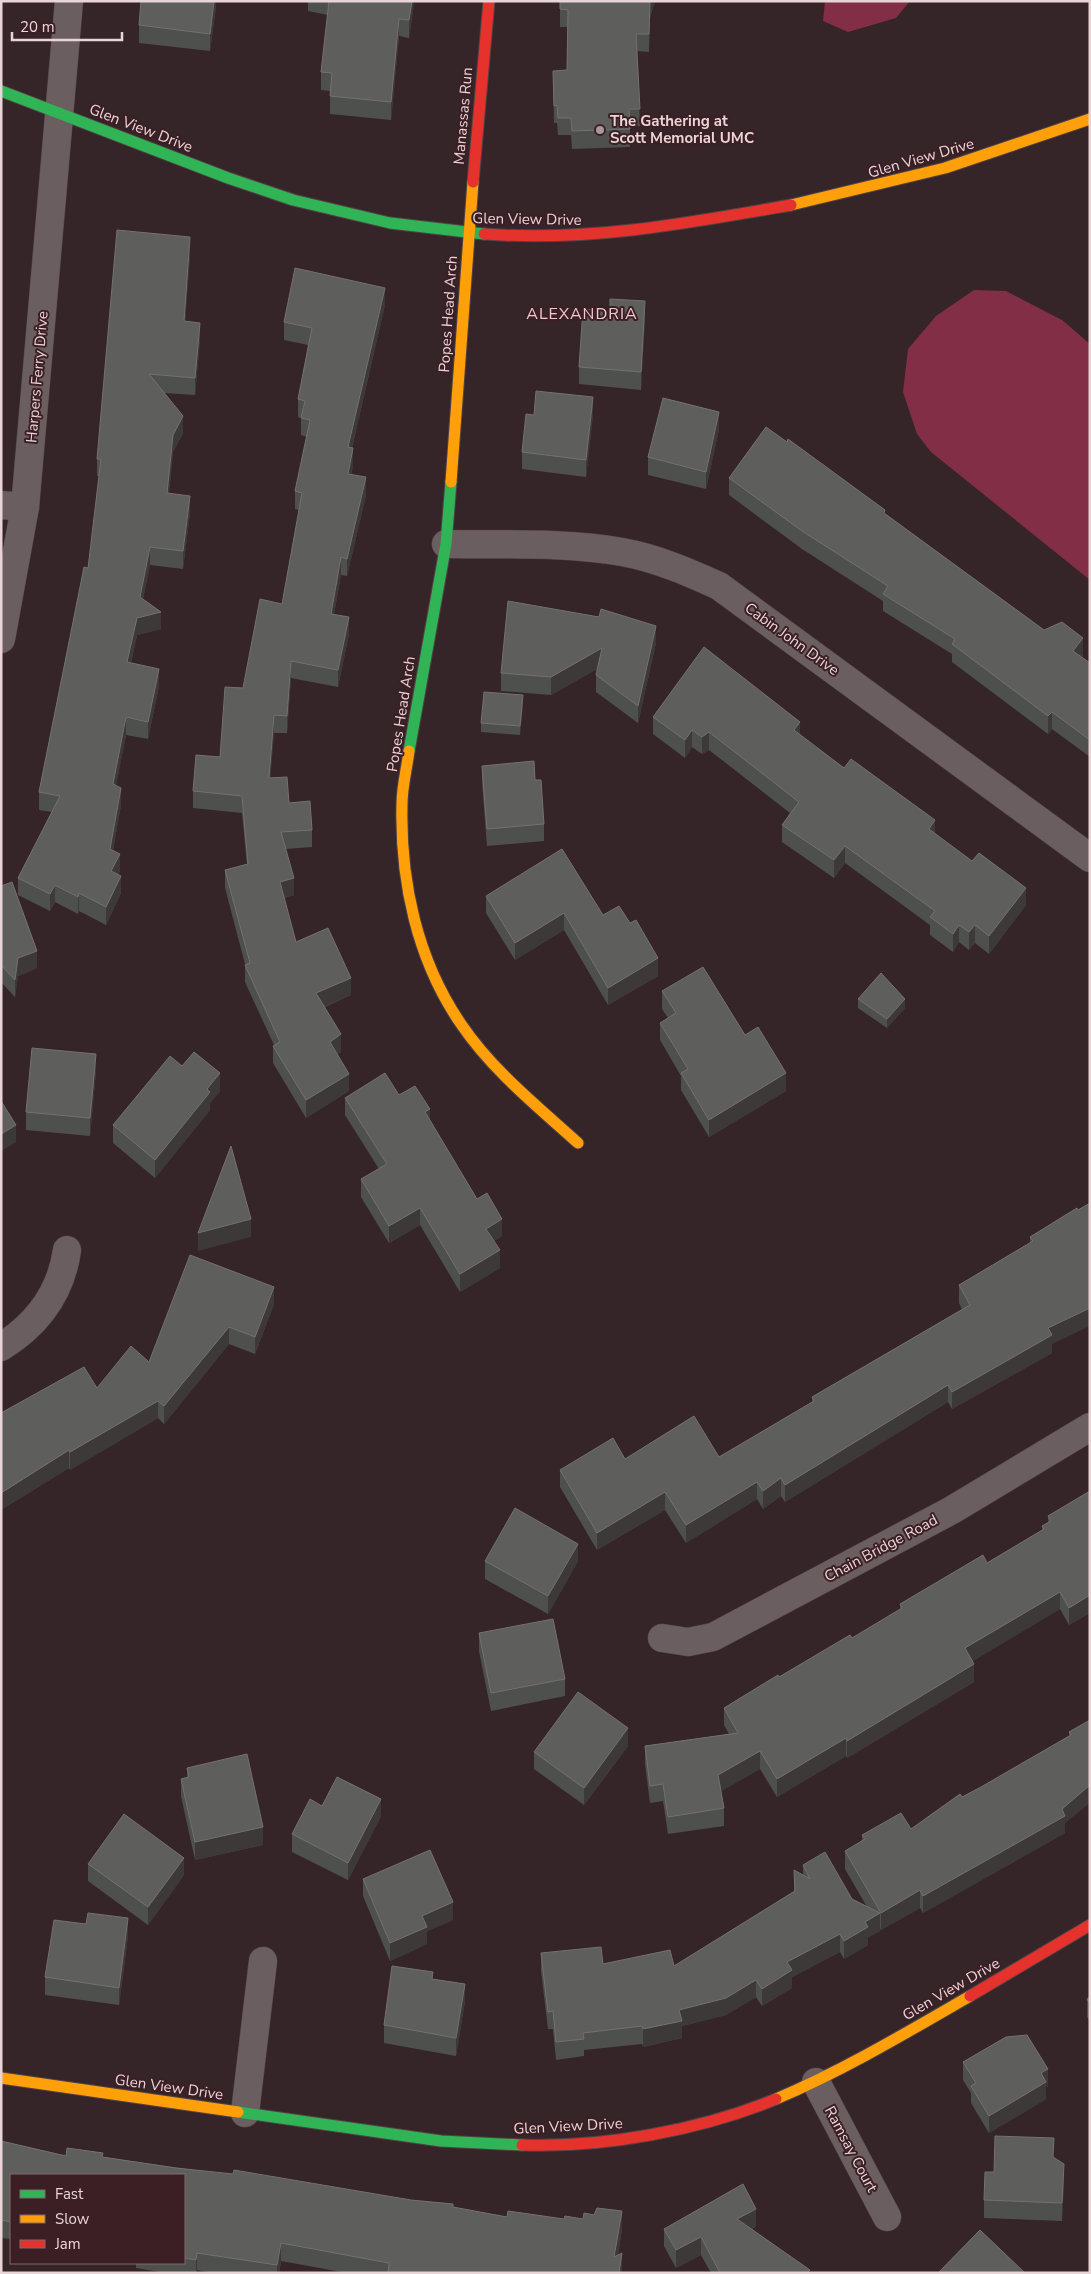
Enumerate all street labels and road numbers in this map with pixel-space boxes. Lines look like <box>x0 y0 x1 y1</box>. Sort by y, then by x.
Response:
street label: Manassas Run <box>449 66 477 166</box>
street label: Glen View Drive <box>86 99 196 157</box>
street label: Glen View Drive <box>866 133 976 183</box>
street label: Glen View Drive <box>472 208 582 230</box>
street label: Popes Head Arch <box>434 255 462 373</box>
street label: Harpers Ferry Drive <box>21 310 53 444</box>
street label: Cabin John Drive <box>741 598 843 680</box>
street label: Popes Head Arch <box>382 655 420 773</box>
street label: Chain Bridge Road <box>821 1510 941 1586</box>
street label: Glen View Drive <box>899 1953 1003 2025</box>
street label: Glen View Drive <box>113 2069 225 2105</box>
street label: Ramsay Court <box>820 2102 882 2196</box>
street label: Glen View Drive <box>513 2113 623 2139</box>

